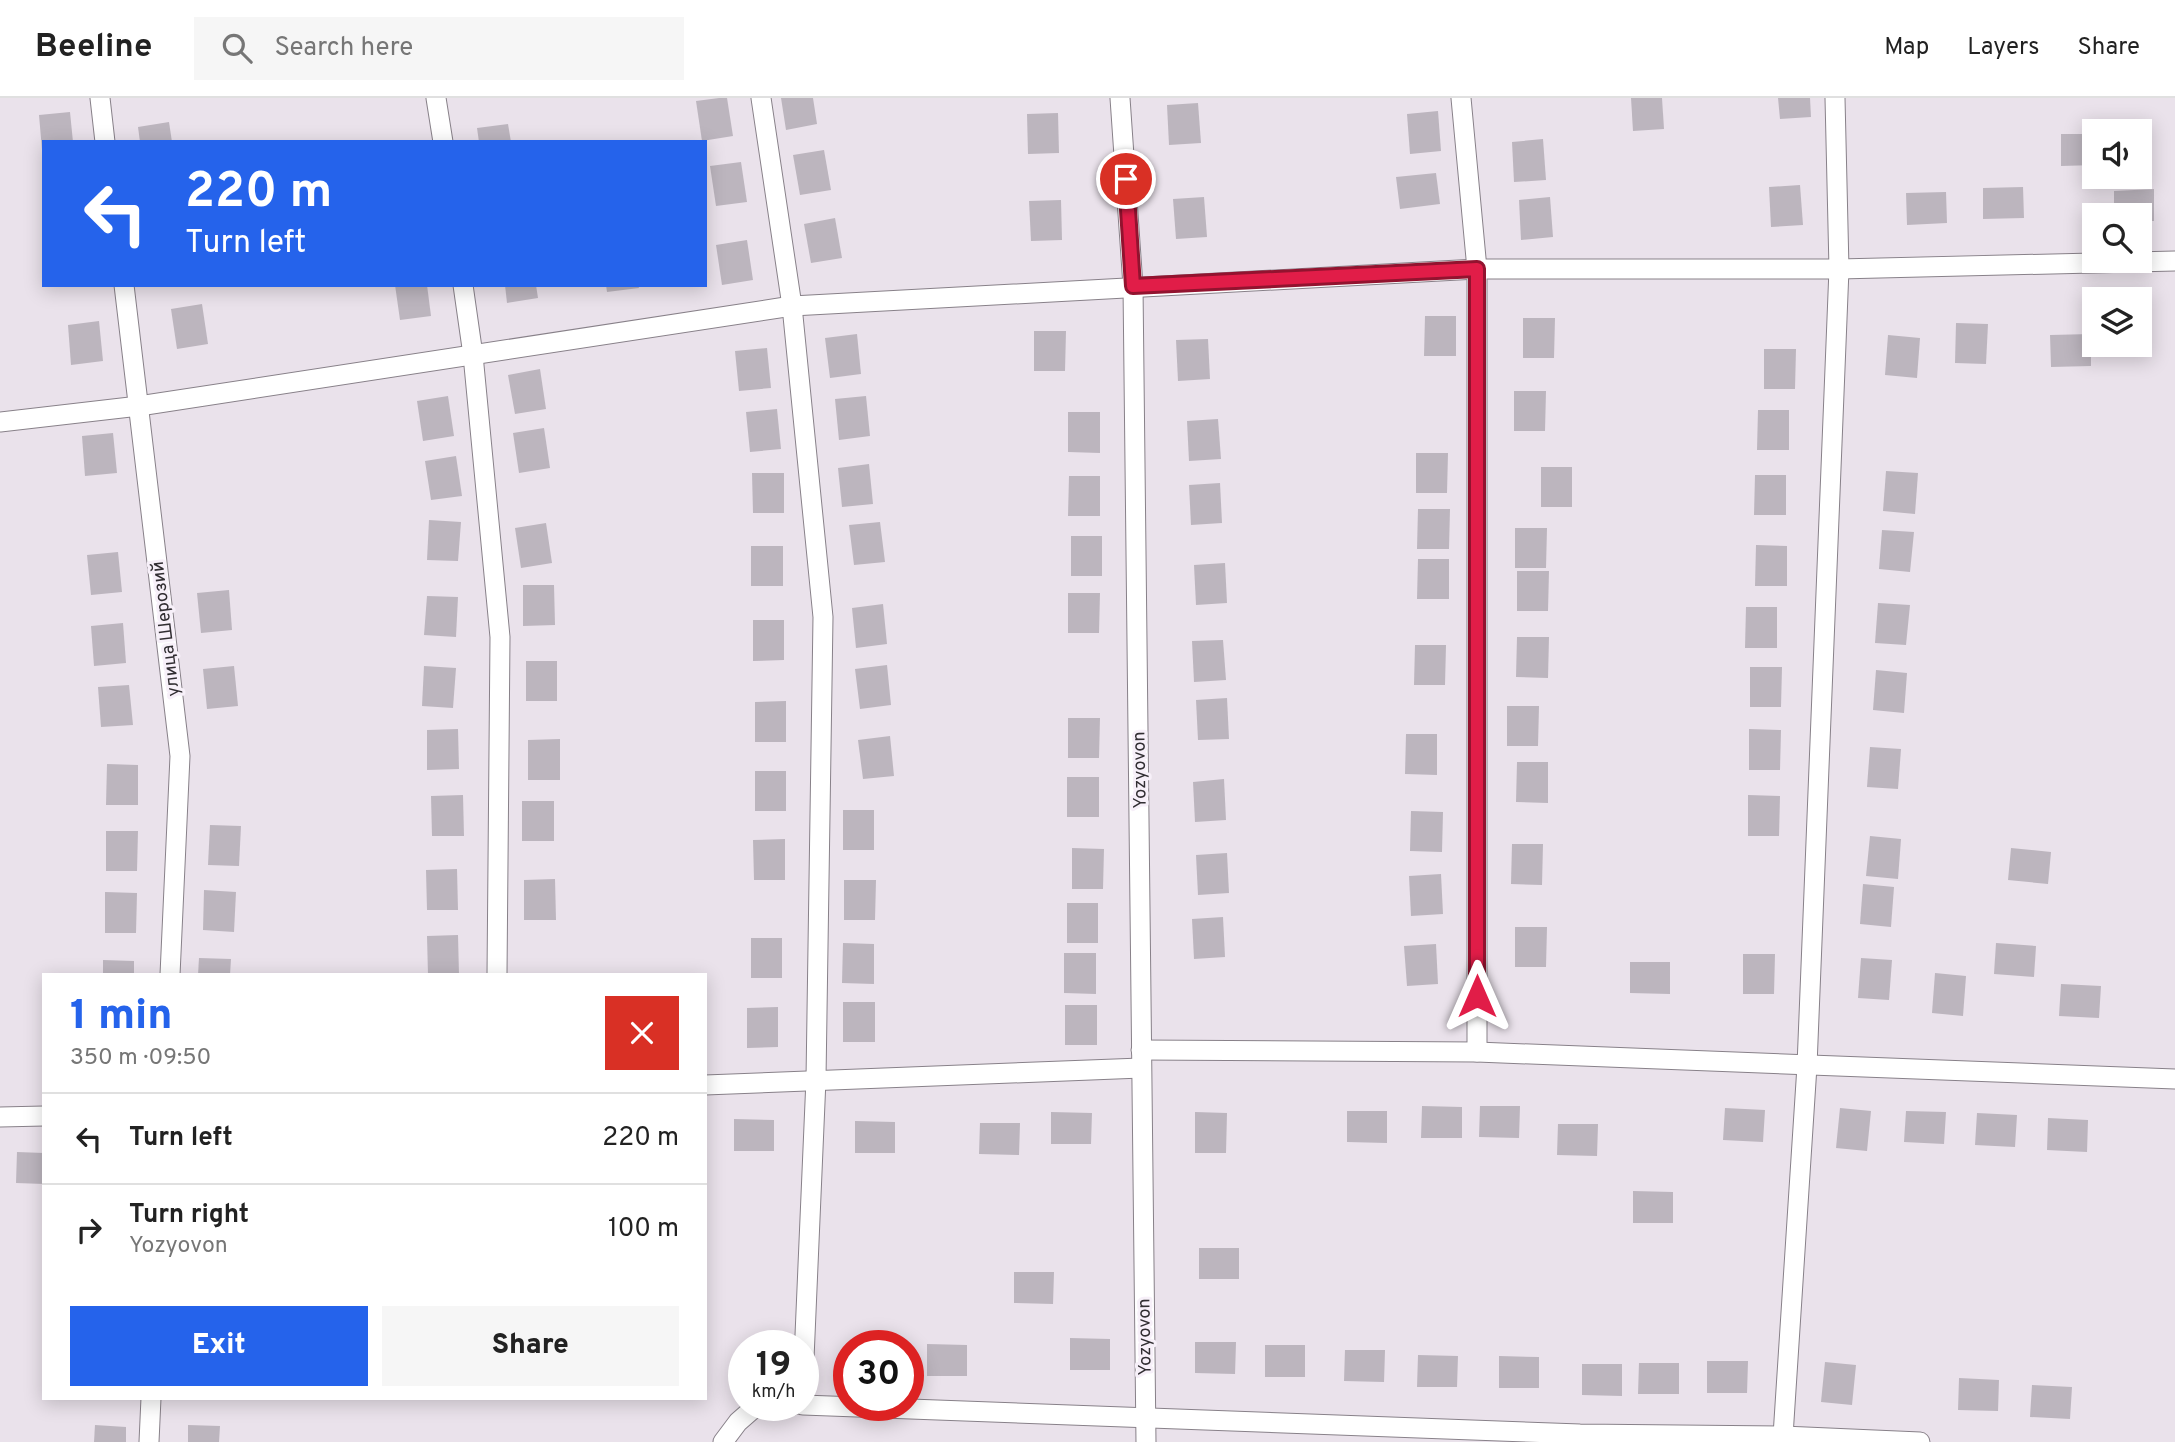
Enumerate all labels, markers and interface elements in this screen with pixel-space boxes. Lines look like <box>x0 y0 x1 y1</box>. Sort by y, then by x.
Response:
search box <box>194 17 684 80</box>
text: Beeline <box>35 27 152 69</box>
icon: search <box>218 29 256 67</box>
text: Search here <box>274 32 413 65</box>
text: Map <box>1884 33 1929 63</box>
text: Layers <box>1967 33 2039 63</box>
text: Share <box>2077 33 2140 63</box>
map controls <box>2082 119 2152 357</box>
button: sound <box>2082 119 2152 189</box>
pin <box>1096 149 1156 209</box>
icon: arrive <box>1107 160 1145 198</box>
text: 220 m <box>185 163 332 225</box>
icon: left <box>70 168 161 259</box>
button: search <box>2082 203 2152 273</box>
text: Turn left <box>185 224 306 264</box>
button: layers <box>2082 287 2152 357</box>
street label: улица Шерозий <box>147 560 186 698</box>
street label: Yozyovon <box>1128 731 1153 809</box>
position arrow <box>1440 959 1514 1033</box>
text: 1 min <box>70 991 173 1044</box>
button: close <box>605 996 679 1070</box>
text: 350 m · 09:50 <box>70 1044 211 1073</box>
icon: left <box>70 1120 108 1158</box>
text: Turn left <box>129 1122 233 1155</box>
text: 220 m <box>602 1122 679 1155</box>
text: Turn right <box>129 1199 249 1232</box>
icon: right <box>70 1211 108 1249</box>
text: 100 m <box>608 1213 679 1246</box>
text: Yozyovon <box>129 1232 228 1261</box>
street label: Yozyovon <box>1133 1298 1158 1376</box>
button: Exit <box>70 1306 368 1386</box>
button: Share <box>382 1306 679 1386</box>
speed limit sign: 30 <box>833 1330 924 1421</box>
text: 19 <box>756 1344 791 1388</box>
text: km/h <box>752 1381 795 1404</box>

